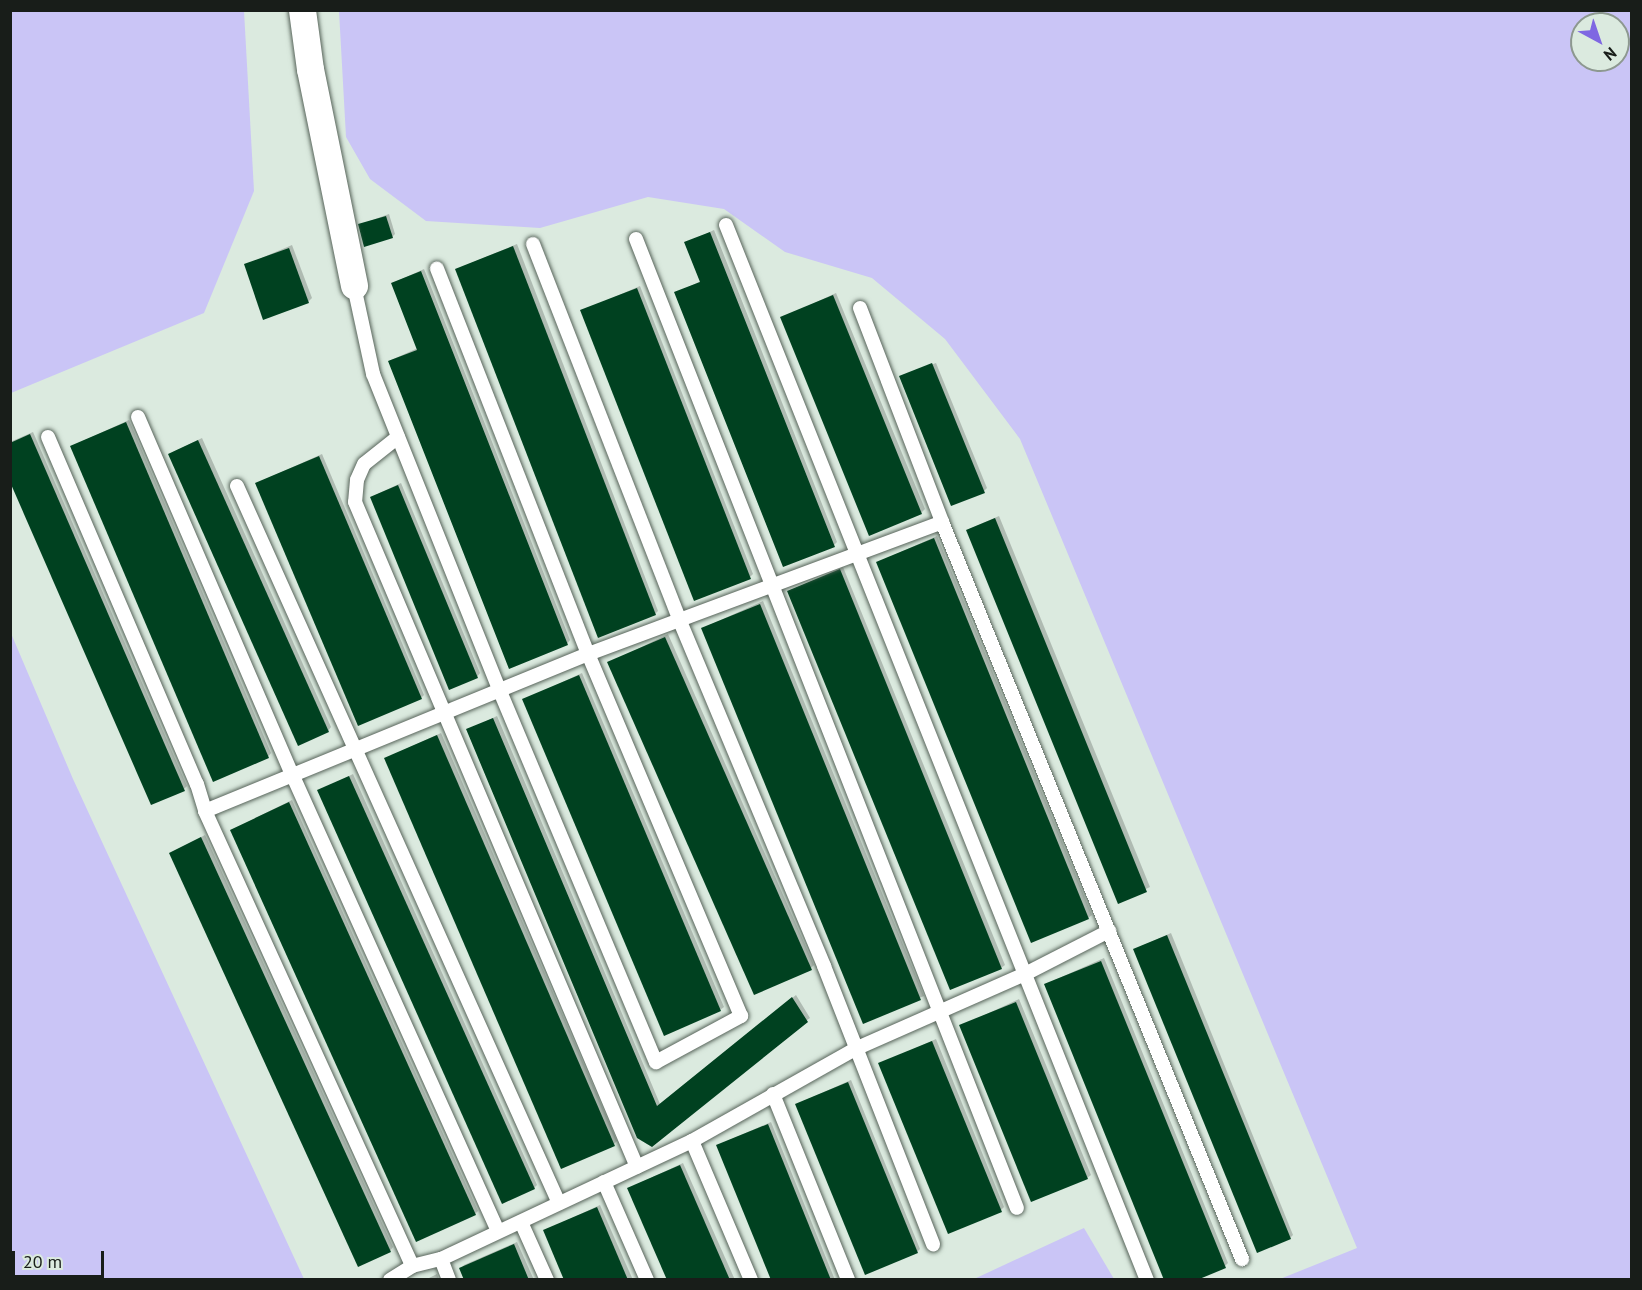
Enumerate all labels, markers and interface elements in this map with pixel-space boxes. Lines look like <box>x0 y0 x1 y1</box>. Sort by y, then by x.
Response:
north arrow <box>1570 12 1630 72</box>
text: N <box>1600 43 1621 65</box>
scale bar <box>15 1239 106 1277</box>
text: 20 m <box>23 1250 62 1273</box>

